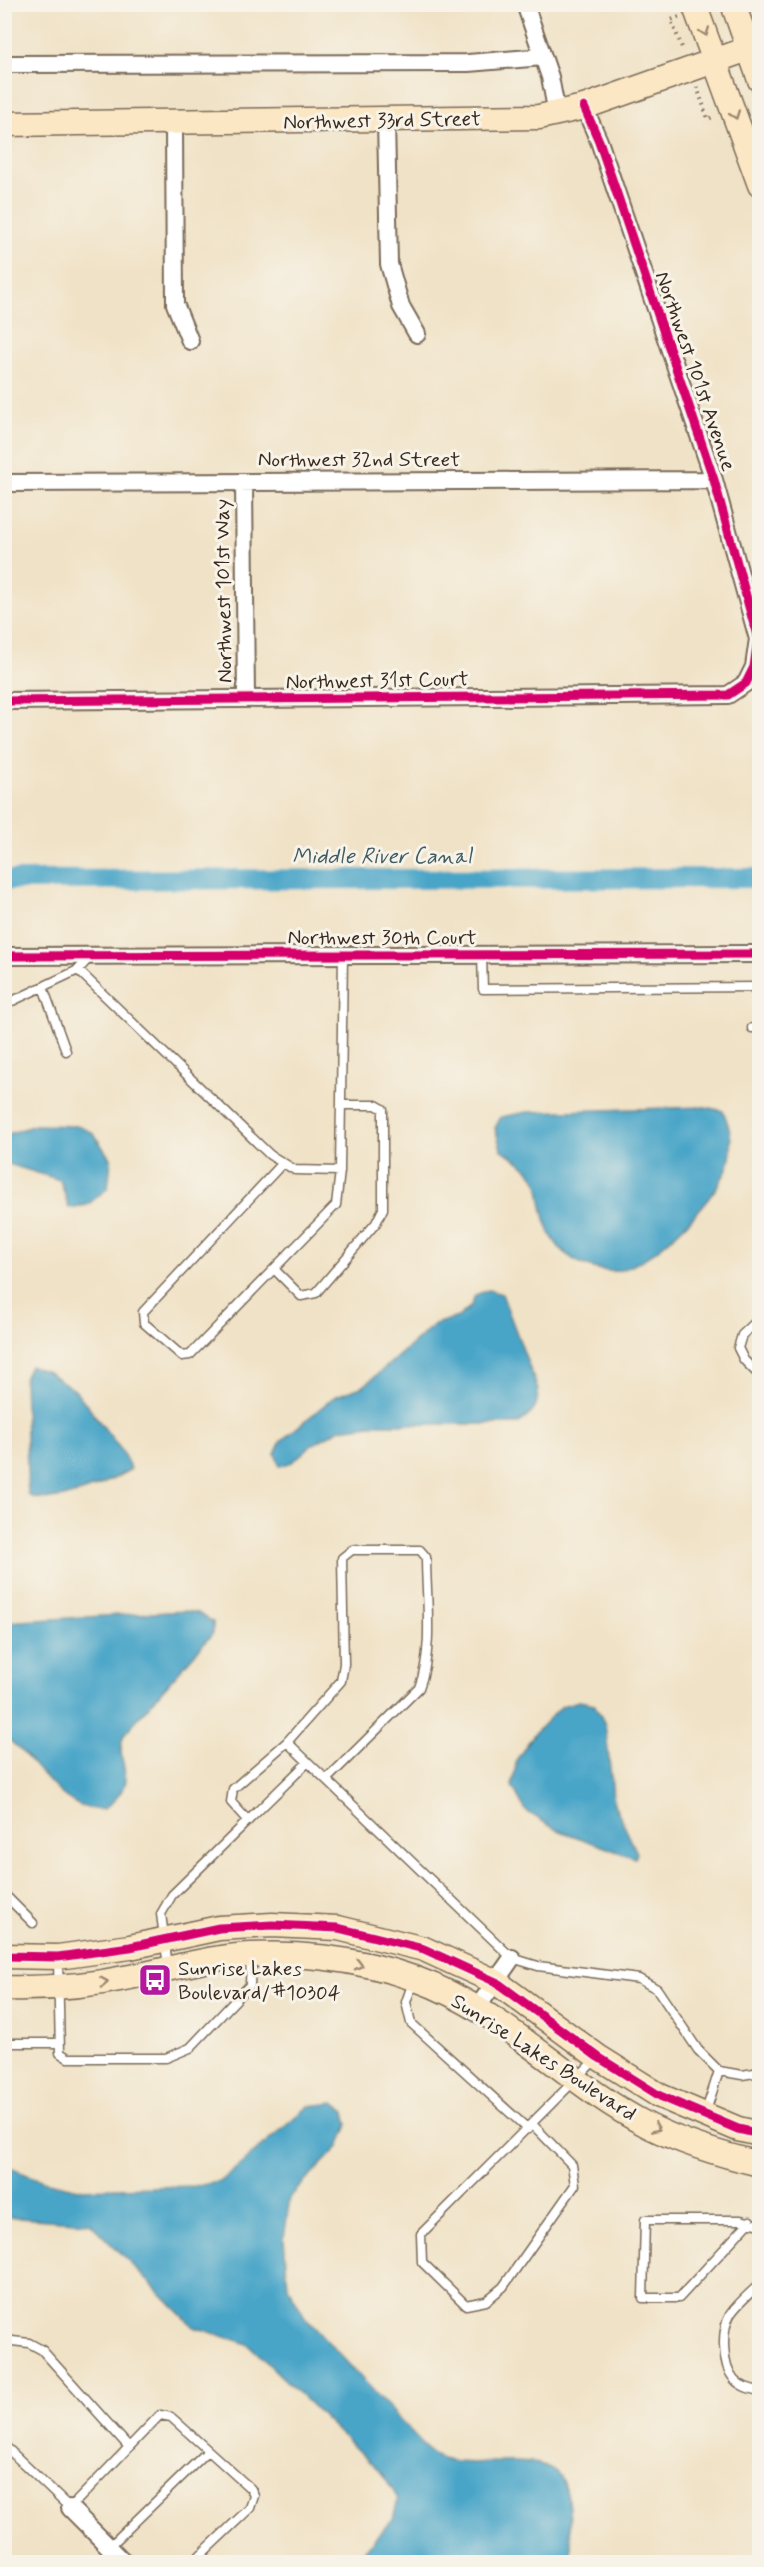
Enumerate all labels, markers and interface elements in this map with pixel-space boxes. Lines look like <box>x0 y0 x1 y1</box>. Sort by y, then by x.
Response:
one-way arrow <box>697 27 710 37</box>
street label: Northwest 33rd Street <box>283 105 481 137</box>
one-way arrow <box>728 109 740 120</box>
street label: Northwest 101st Avenue <box>648 268 742 475</box>
street label: Northwest 32nd Street <box>258 446 460 474</box>
street label: Northwest 101st Way <box>208 499 240 683</box>
street label: Northwest 31st Court <box>285 665 469 697</box>
water label: Middle River Canal <box>292 843 474 871</box>
street label: Northwest 30th Court <box>287 924 477 952</box>
place label: Sunrise Lakes Boulevard/#10304 <box>178 1955 341 2007</box>
one-way arrow <box>354 1958 364 1971</box>
bus stop icon: Sunrise Lakes Boulevard/#10304 <box>137 1962 173 1998</box>
one-way arrow <box>100 1976 109 1988</box>
street label: Sunrise Lakes Boulevard <box>445 1987 641 2128</box>
one-way arrow <box>649 2121 660 2133</box>

